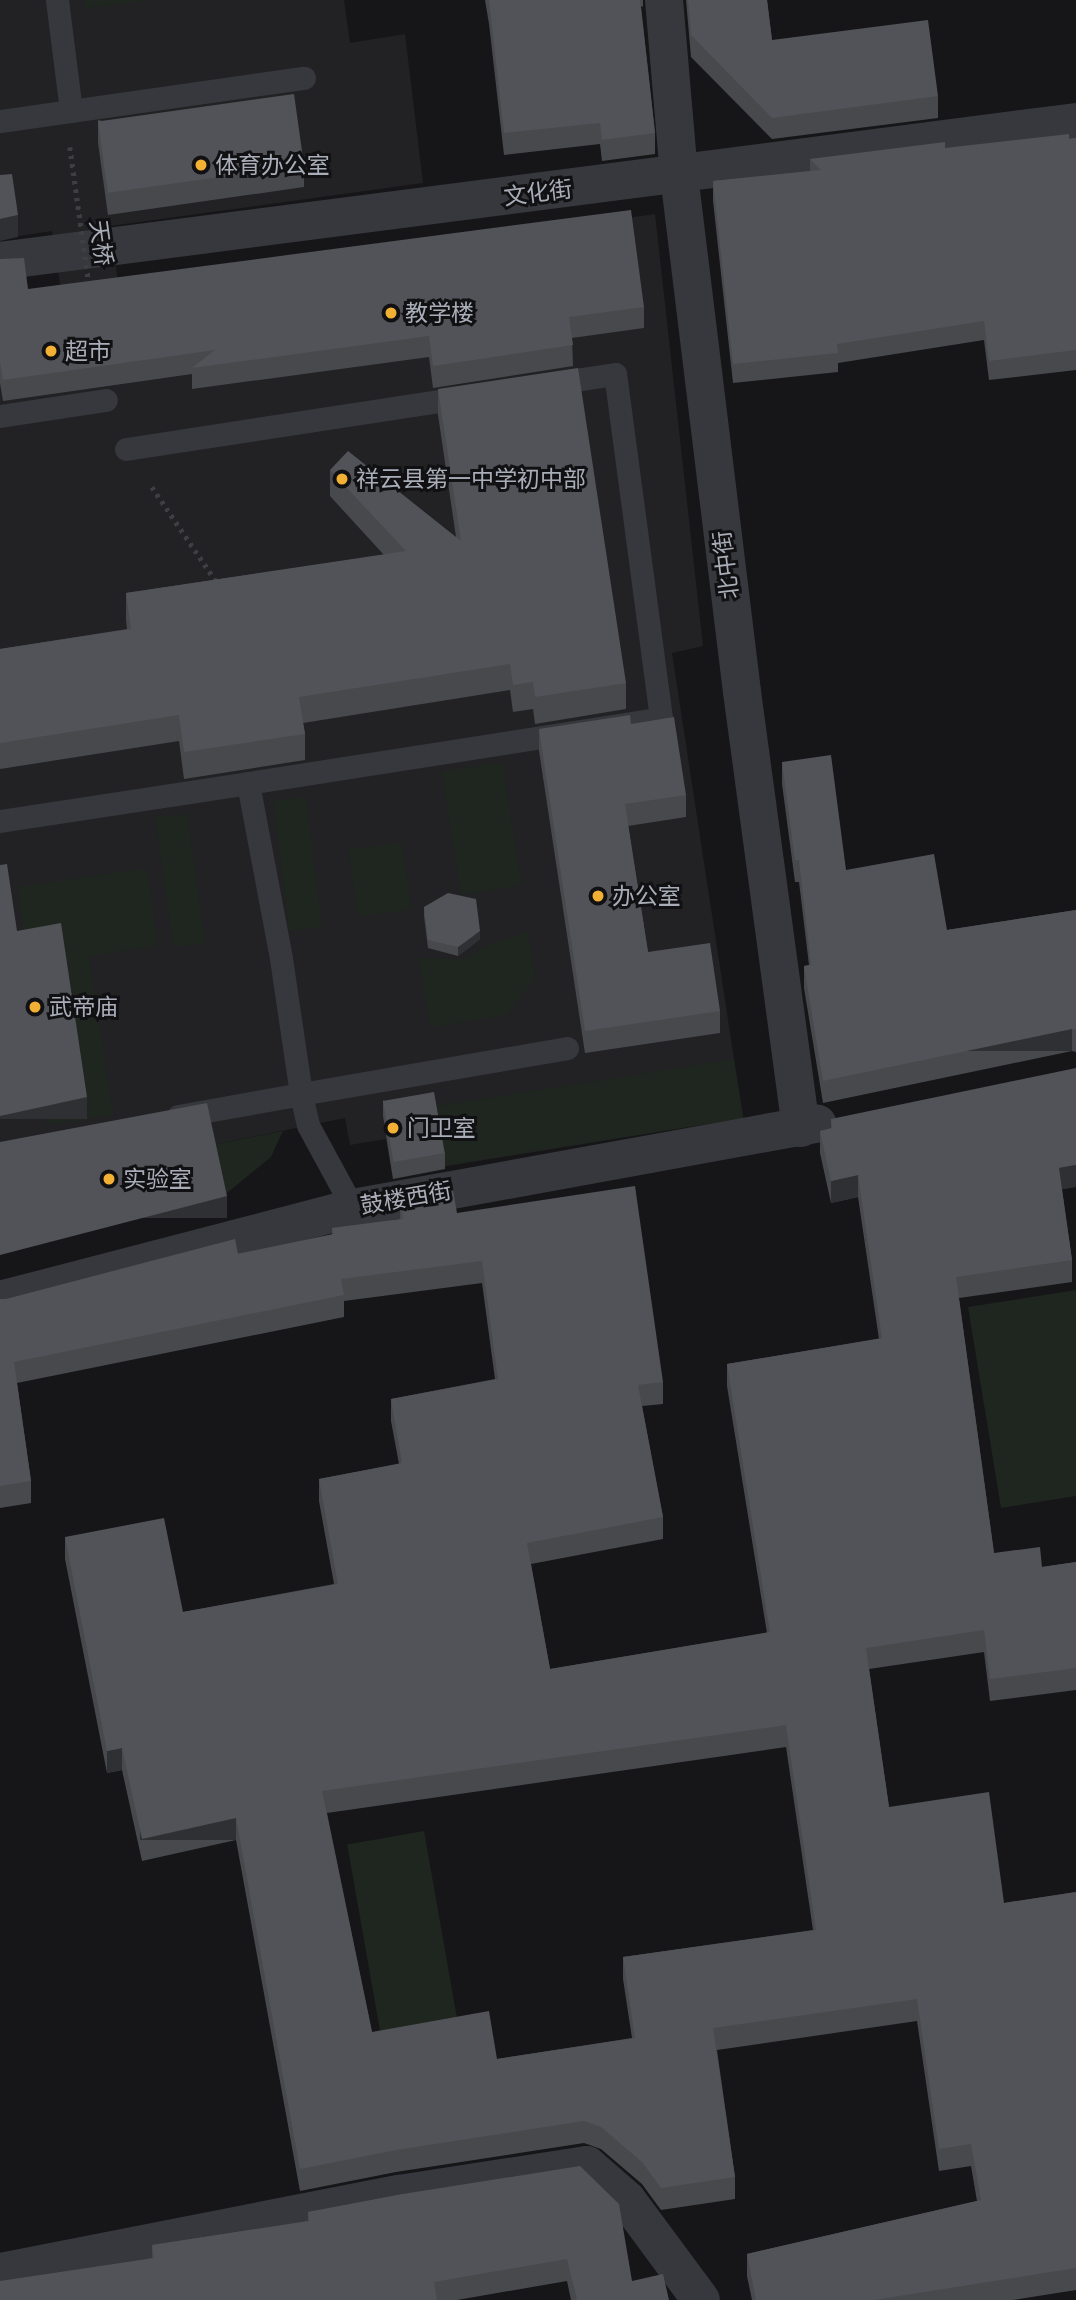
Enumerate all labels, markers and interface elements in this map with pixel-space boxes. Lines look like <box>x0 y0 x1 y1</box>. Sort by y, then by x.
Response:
place label: 体育办公室 <box>215 151 330 179</box>
marker: 体育办公室 <box>193 157 209 173</box>
street label: 文化街 <box>502 175 574 211</box>
street label: 天桥 <box>84 218 118 268</box>
place label: 教学楼 <box>405 299 474 327</box>
marker: 教学楼 <box>383 305 399 321</box>
place label: 超市 <box>65 337 111 365</box>
marker: 超市 <box>43 343 59 359</box>
place label: 祥云县第一中学初中部 <box>356 465 586 493</box>
marker: 祥云县第一中学初中部 <box>334 471 350 487</box>
street label: 北中街 <box>708 529 744 601</box>
place label: 办公室 <box>612 882 681 910</box>
marker: 办公室 <box>590 888 606 904</box>
place label: 武帝庙 <box>49 993 118 1021</box>
marker: 武帝庙 <box>27 999 43 1015</box>
place label: 门卫室 <box>407 1114 476 1142</box>
marker: 门卫室 <box>385 1120 401 1136</box>
place label: 实验室 <box>123 1165 192 1193</box>
marker: 实验室 <box>101 1171 117 1187</box>
street label: 鼓楼西街 <box>358 1176 454 1220</box>

